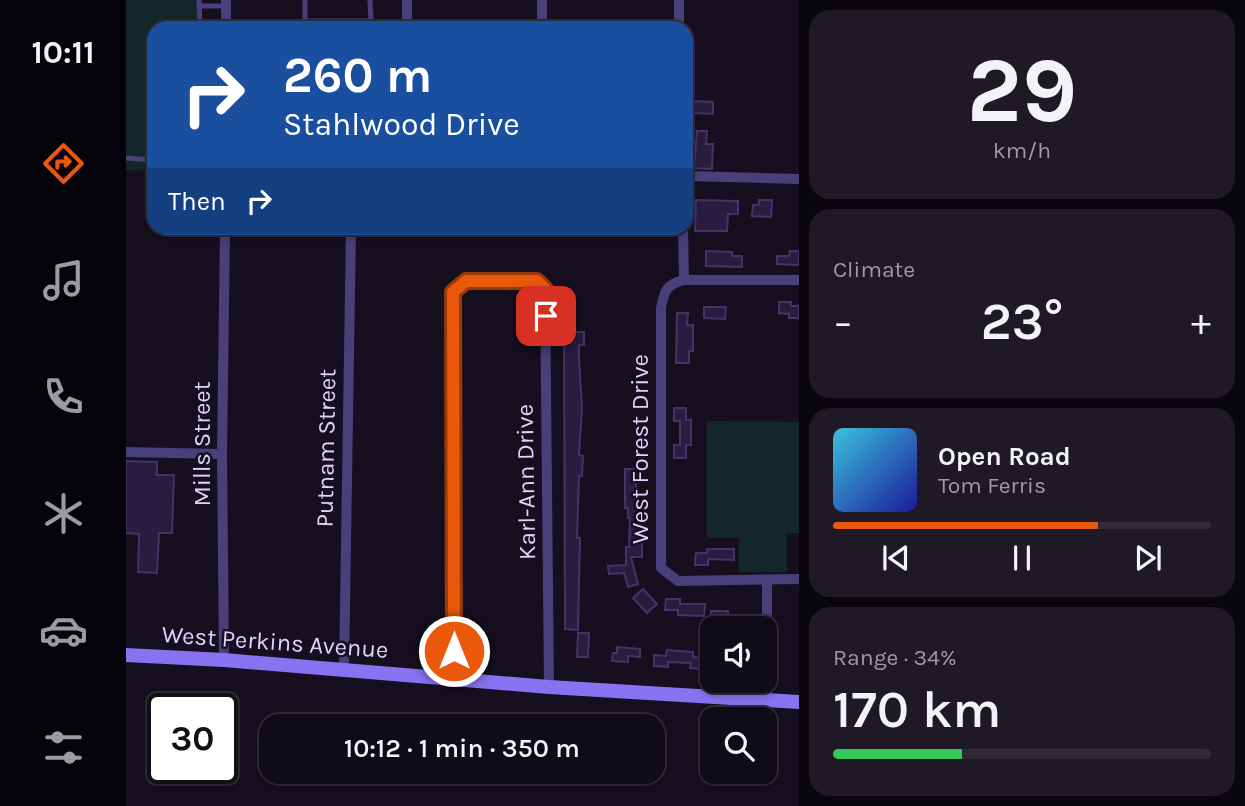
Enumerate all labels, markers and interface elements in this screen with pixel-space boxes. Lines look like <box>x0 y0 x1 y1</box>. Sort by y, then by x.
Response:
text: 10:11 <box>31 34 95 71</box>
text: 29 <box>967 38 1077 144</box>
text: 260 m <box>283 47 432 104</box>
icon: right <box>168 49 259 140</box>
text: Stahlwood Drive <box>283 106 520 143</box>
text: km/h <box>993 137 1051 164</box>
icon: directions <box>39 139 88 188</box>
icon: right <box>240 182 278 220</box>
text: Then <box>168 186 226 217</box>
icon: music <box>39 256 88 305</box>
text: Climate <box>833 256 915 283</box>
pin <box>516 286 576 346</box>
text: 23° <box>981 291 1063 352</box>
icon: arrive <box>527 297 565 335</box>
text: − <box>833 300 853 345</box>
text: + <box>1191 300 1211 345</box>
street label: West Forest Drive <box>626 354 654 544</box>
street label: Putnam Street <box>311 368 341 528</box>
icon: phone <box>39 372 88 421</box>
street label: Mills Street <box>188 381 216 507</box>
street label: Karl-Ann Drive <box>511 404 541 560</box>
text: Open Road <box>938 441 1071 472</box>
text: Tom Ferris <box>938 472 1046 499</box>
icon: climate <box>39 489 88 538</box>
icon: previous <box>877 539 915 577</box>
icon: pause <box>1003 539 1041 577</box>
icon: next <box>1129 539 1167 577</box>
icon: car <box>39 606 88 655</box>
position arrow <box>417 614 491 688</box>
map controls <box>700 616 777 784</box>
button: sound <box>700 616 777 693</box>
street label: West Perkins Avenue <box>161 620 389 664</box>
text: Range · 34% <box>833 644 957 671</box>
text: 170 km <box>833 679 1001 740</box>
speed limit sign: 30 <box>147 693 238 784</box>
button: search <box>700 707 777 784</box>
icon: filters <box>39 723 88 772</box>
text: 10:12 · 1 min · 350 m <box>344 733 580 764</box>

